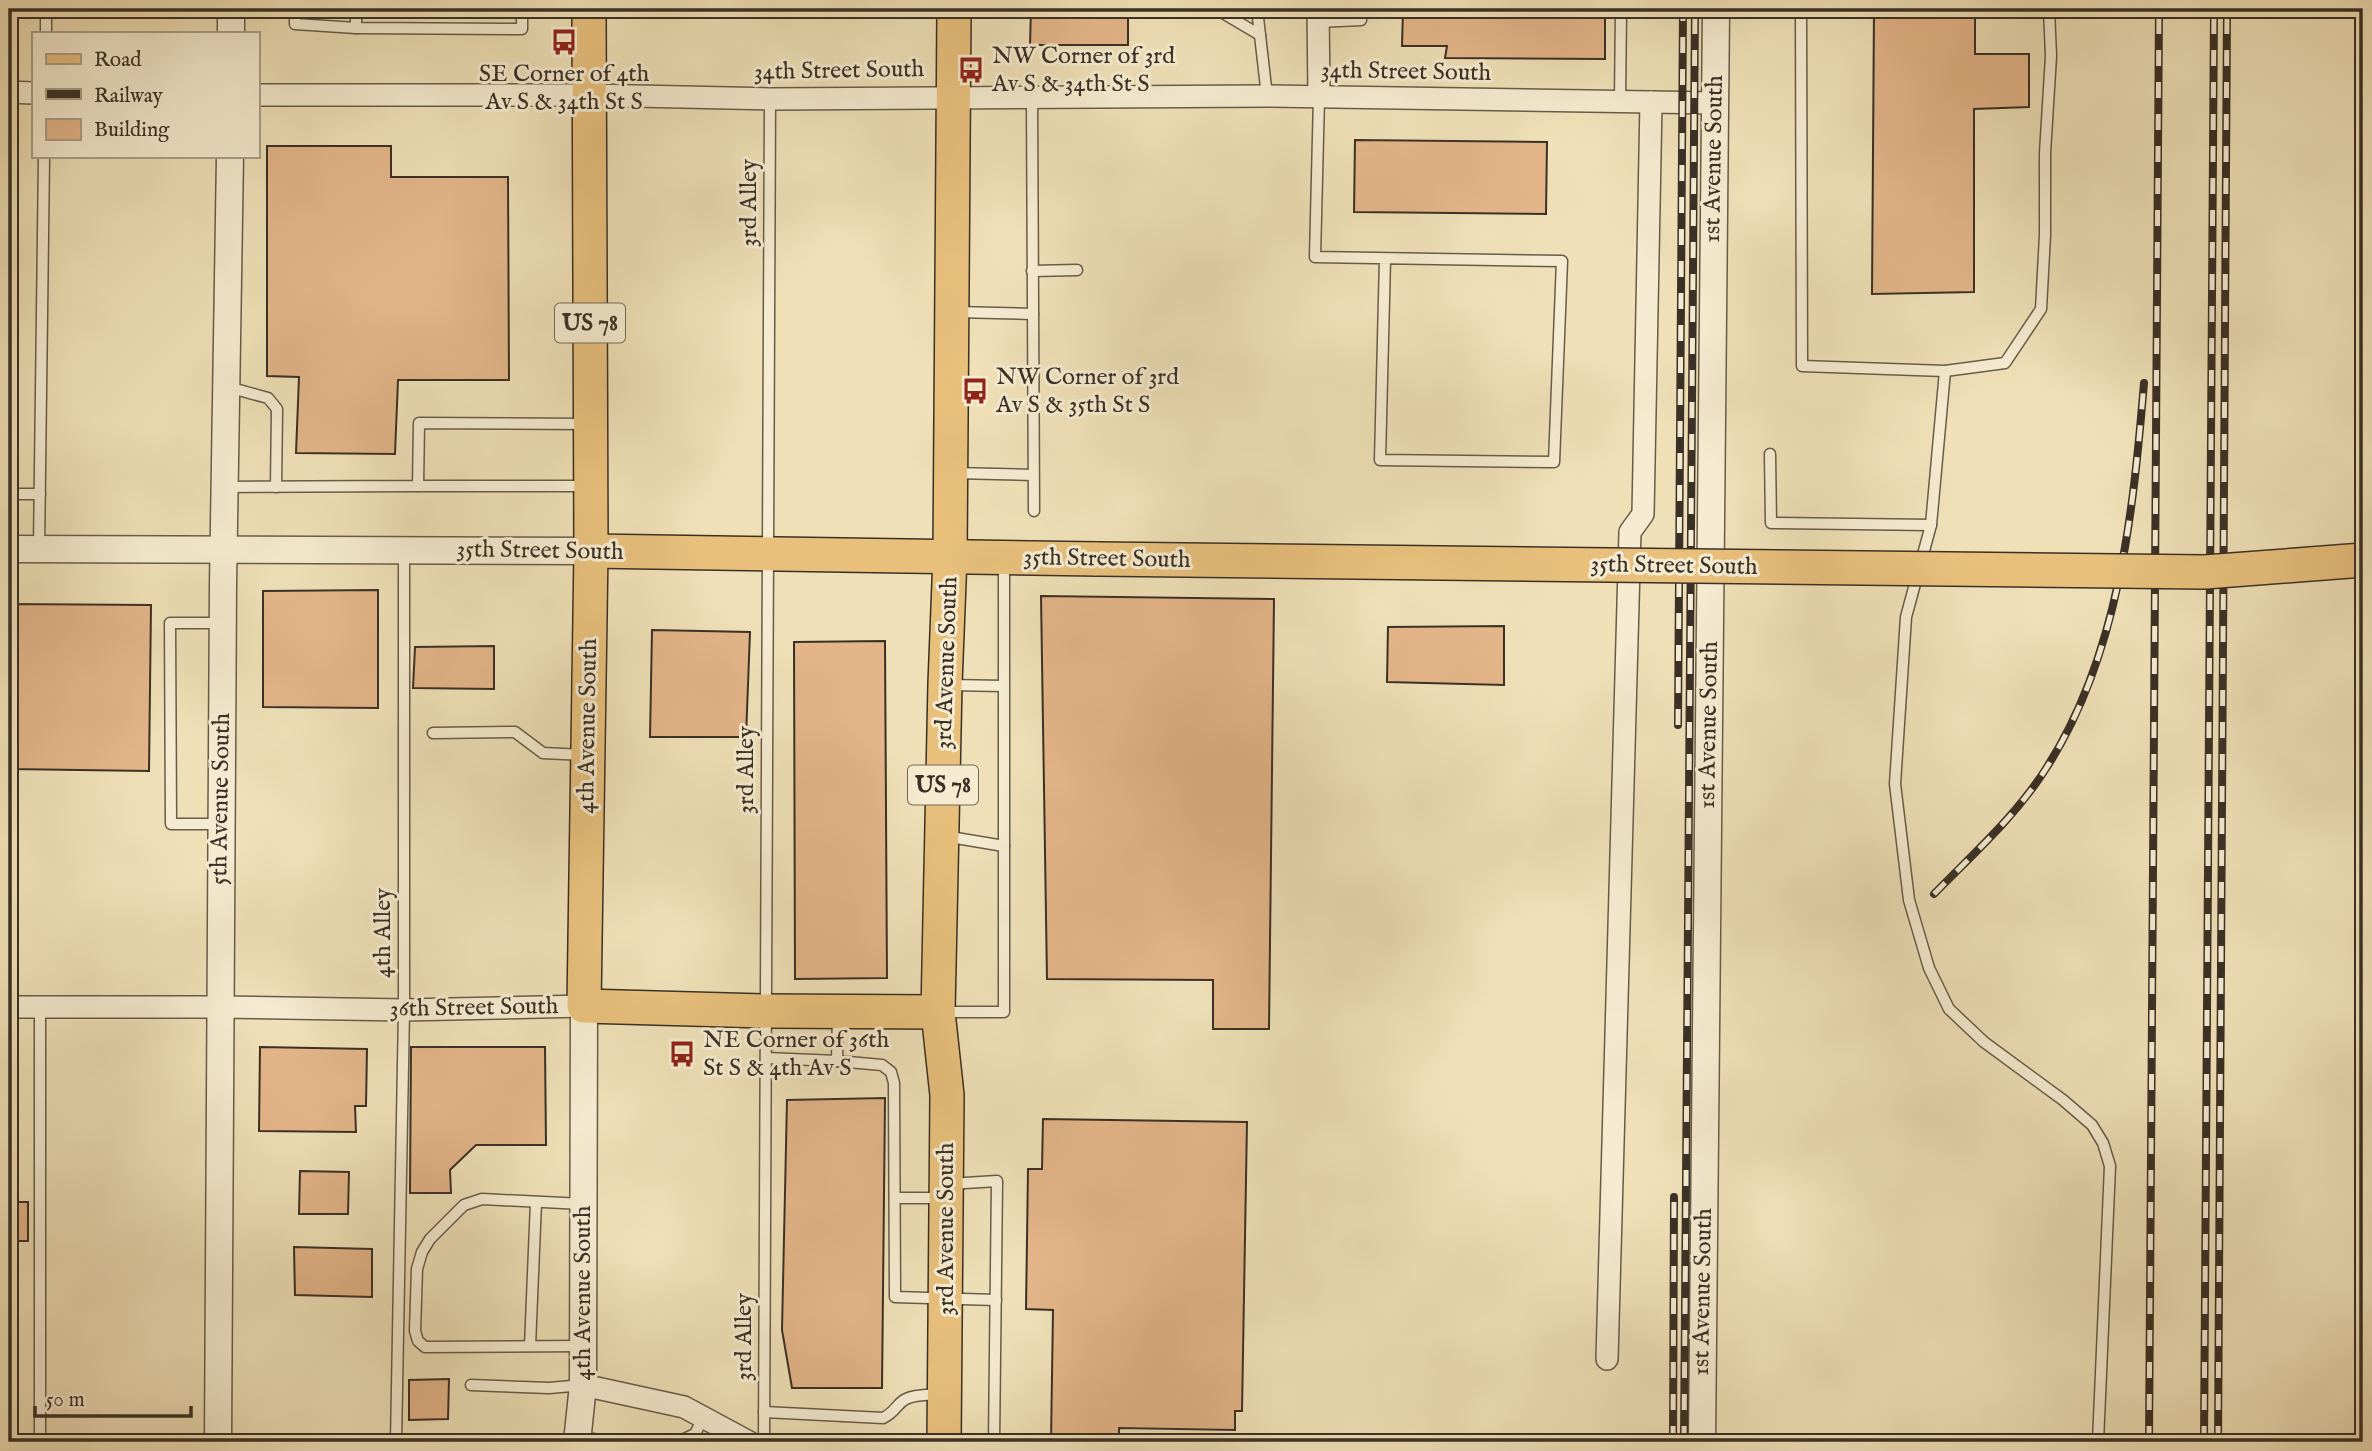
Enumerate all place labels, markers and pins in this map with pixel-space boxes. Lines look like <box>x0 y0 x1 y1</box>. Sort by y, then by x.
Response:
bus stop icon: SE Corner of 4th Av S & 34th St S <box>549 27 579 57</box>
place label: NW Corner of 3rd Av S & 34th St S <box>991 41 1175 100</box>
bus stop icon: NW Corner of 3rd Av S & 34th St S <box>956 55 986 85</box>
place label: SE Corner of 4th Av S & 34th St S <box>479 59 649 118</box>
place label: NW Corner of 3rd Av S & 35th St S <box>995 362 1179 421</box>
bus stop icon: NW Corner of 3rd Av S & 35th St S <box>960 376 990 406</box>
place label: NE Corner of 36th St S & 4th Av S <box>703 1025 889 1084</box>
bus stop icon: NE Corner of 36th St S & 4th Av S <box>667 1039 697 1069</box>

